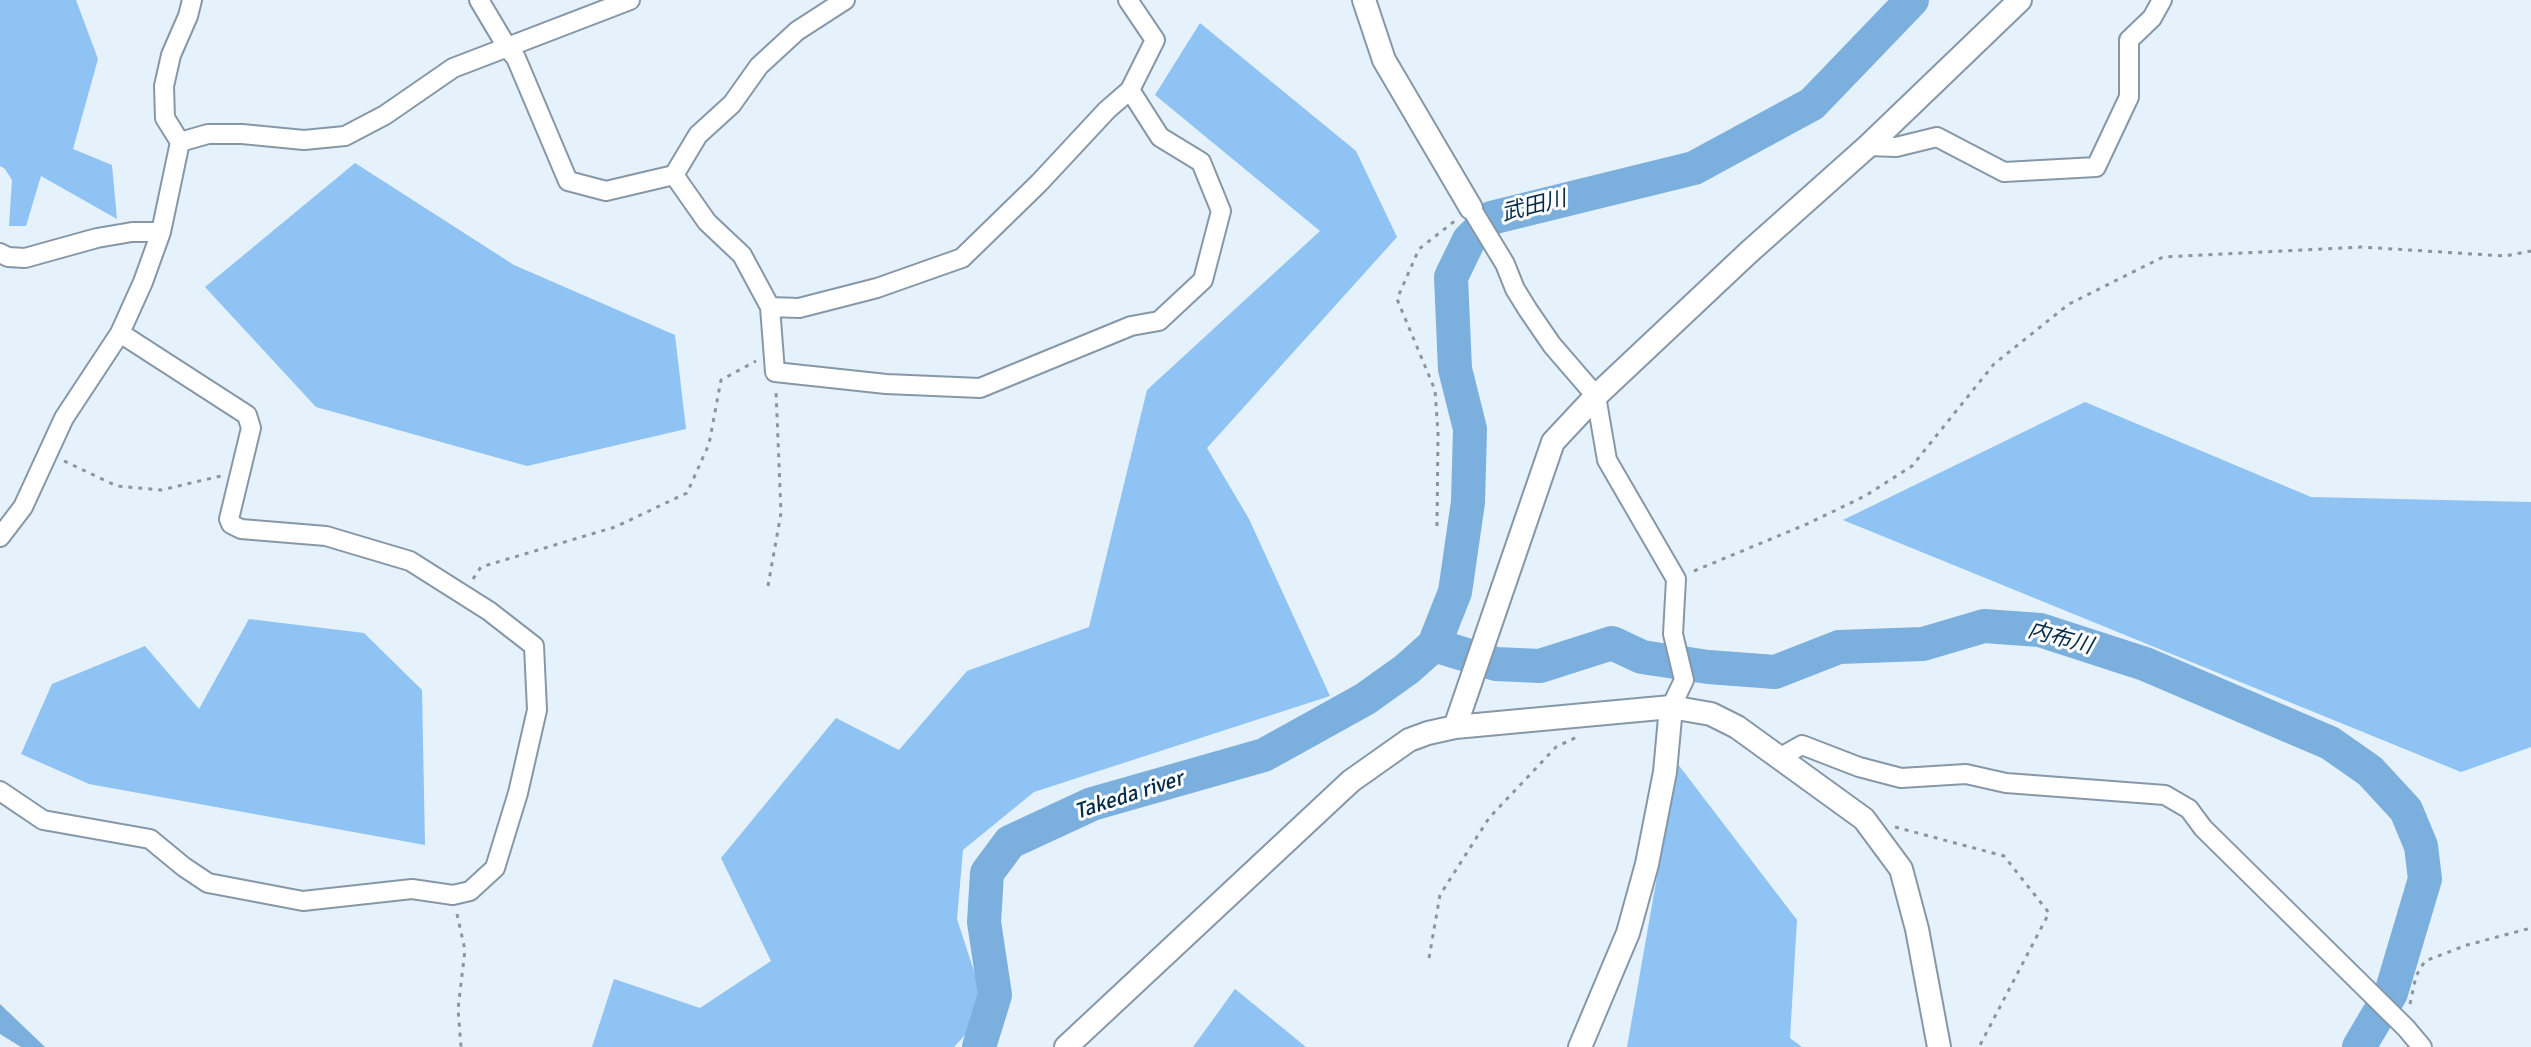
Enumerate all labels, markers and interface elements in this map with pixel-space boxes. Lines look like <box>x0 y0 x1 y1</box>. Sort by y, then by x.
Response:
water label: 武田川 <box>1499 186 1569 228</box>
water label: 内布川 <box>2025 618 2095 660</box>
water label: Takeda river <box>1071 766 1187 826</box>

